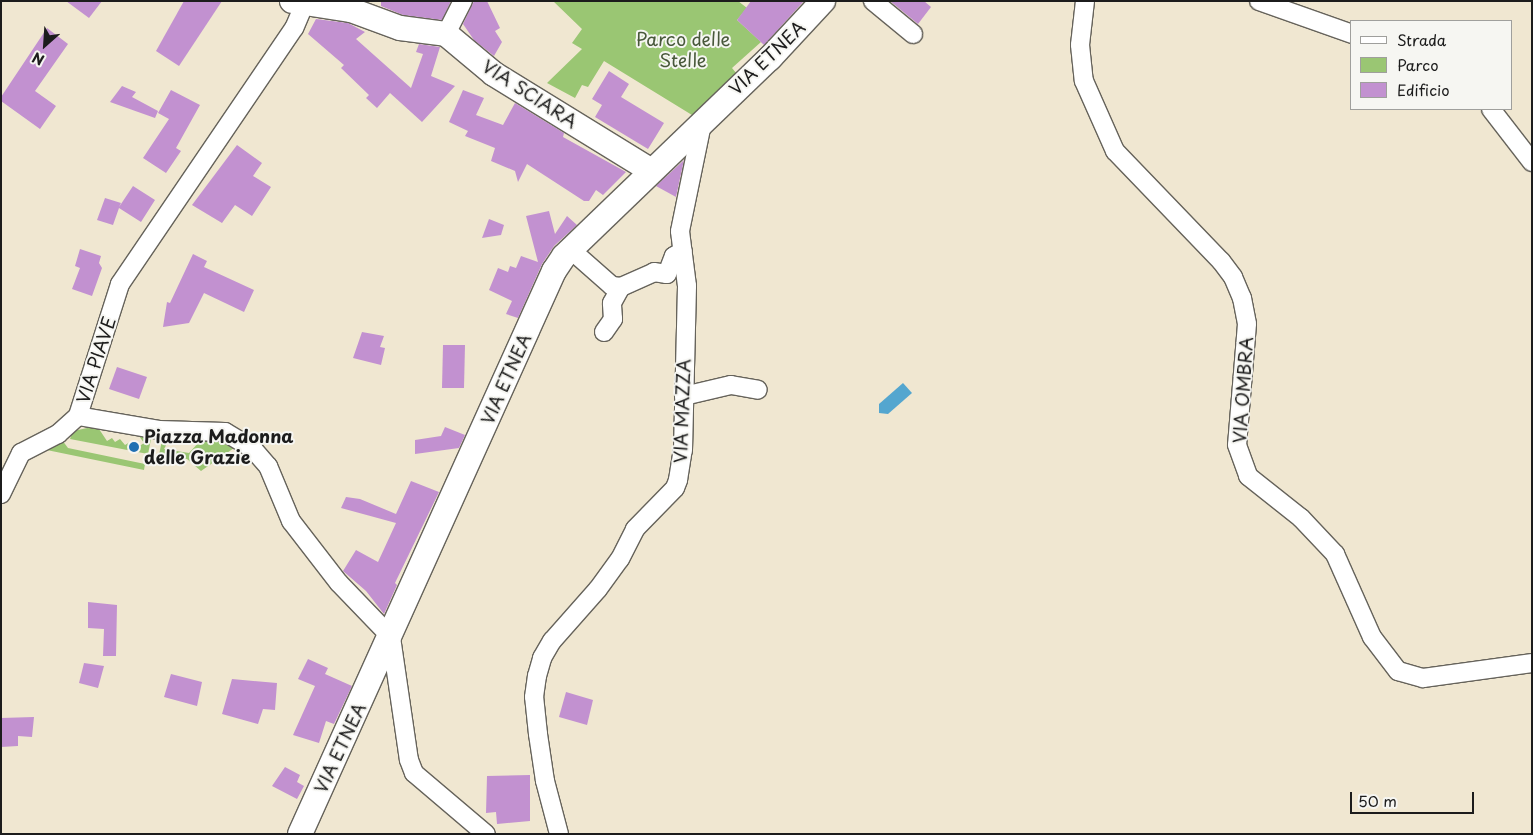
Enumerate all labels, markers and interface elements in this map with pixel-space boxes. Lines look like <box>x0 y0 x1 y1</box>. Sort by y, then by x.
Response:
street label: VIA ETNEA <box>724 16 810 100</box>
north arrow <box>20 20 70 70</box>
legend <box>1350 20 1513 110</box>
text: Strada <box>1397 28 1446 51</box>
park label: Parco delle Stelle <box>636 29 730 72</box>
text: N <box>29 47 48 71</box>
text: Parco <box>1397 53 1439 76</box>
street label: VIA SCIARA <box>479 56 581 132</box>
text: Edificio <box>1397 78 1450 101</box>
street label: VIA PIAVE <box>72 313 120 407</box>
street label: VIA ETNEA <box>476 329 536 429</box>
street label: VIA OMBRA <box>1228 335 1258 445</box>
street label: VIA MAZZA <box>669 357 695 465</box>
place label: Piazza Madonna delle Grazie <box>144 426 295 468</box>
marker: Piazza Madonna delle Grazie <box>128 441 140 453</box>
street label: VIA ETNEA <box>309 698 371 798</box>
scale bar <box>1353 782 1477 814</box>
text: 50 m <box>1358 789 1397 812</box>

